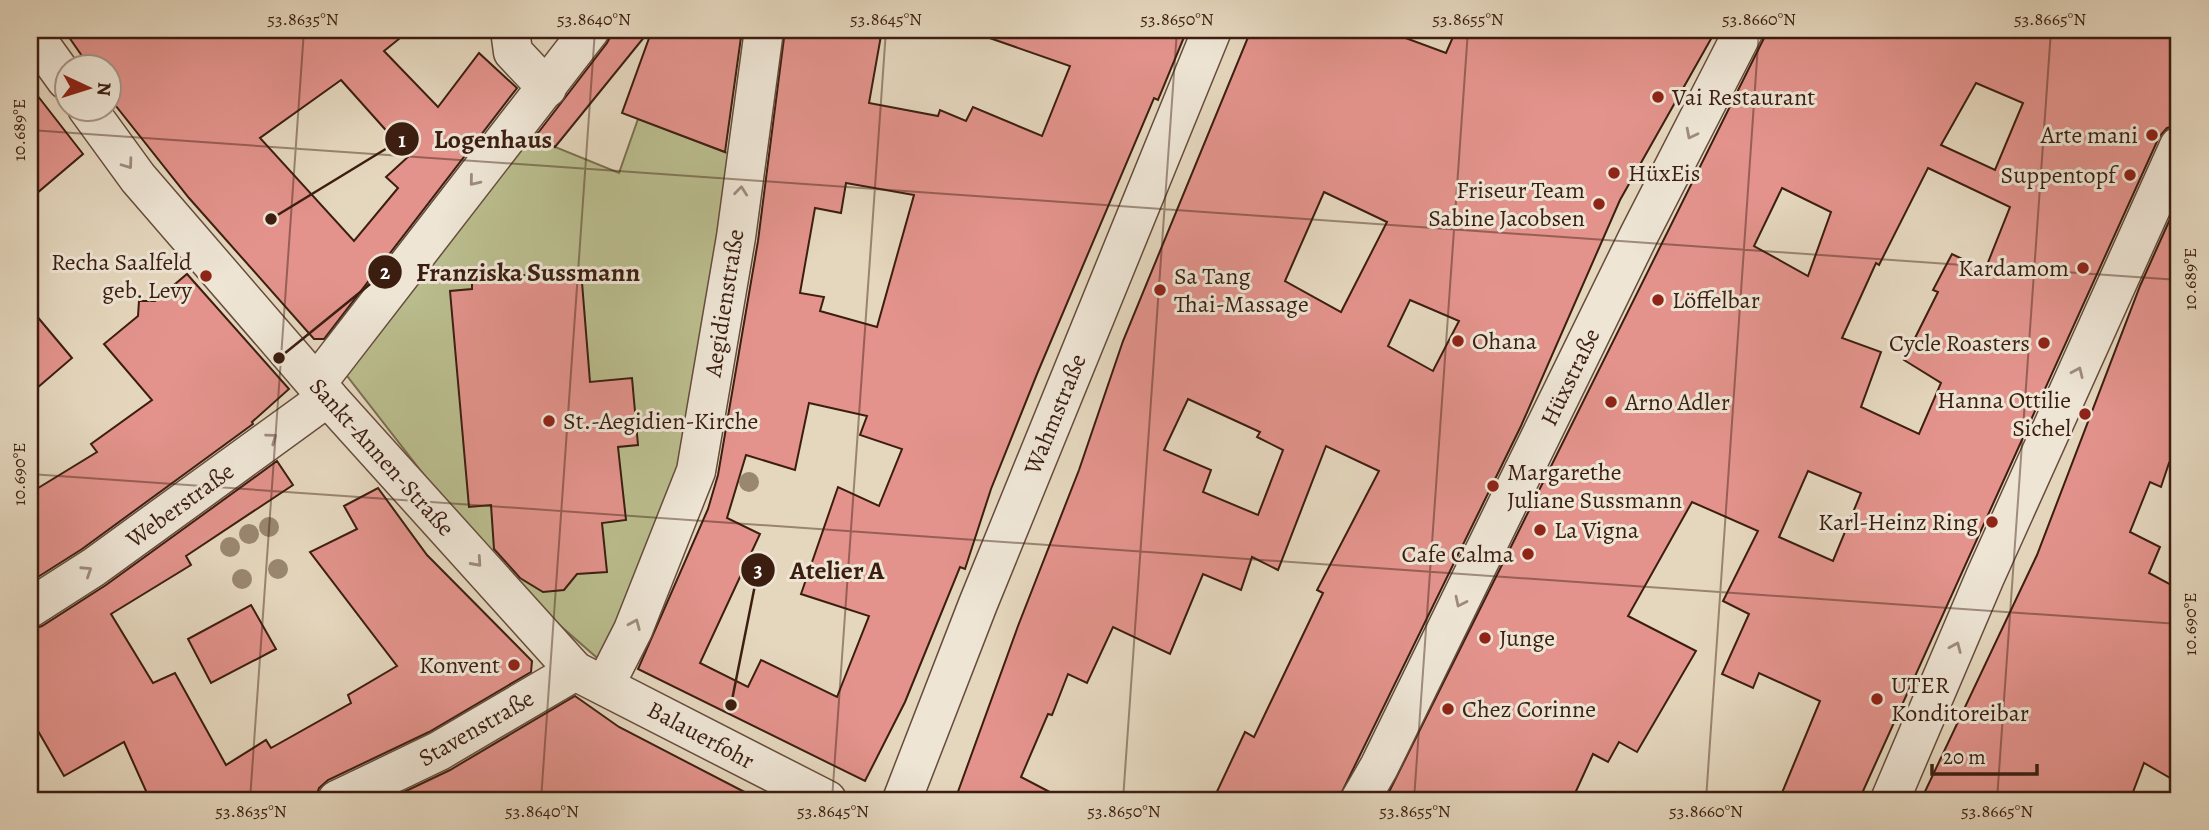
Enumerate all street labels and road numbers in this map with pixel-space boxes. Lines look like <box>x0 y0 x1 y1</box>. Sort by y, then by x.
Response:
street label: Aegidienstraße <box>696 227 751 380</box>
street label: Hüxstraße <box>1533 323 1607 431</box>
street label: Wahmstraße <box>1016 349 1094 480</box>
street label: Sankt-Annen-Straße <box>302 371 462 543</box>
street label: Weberstraße <box>119 455 240 556</box>
street label: Stavenstraße <box>412 682 540 774</box>
street label: Balauerfohr <box>642 693 760 777</box>

